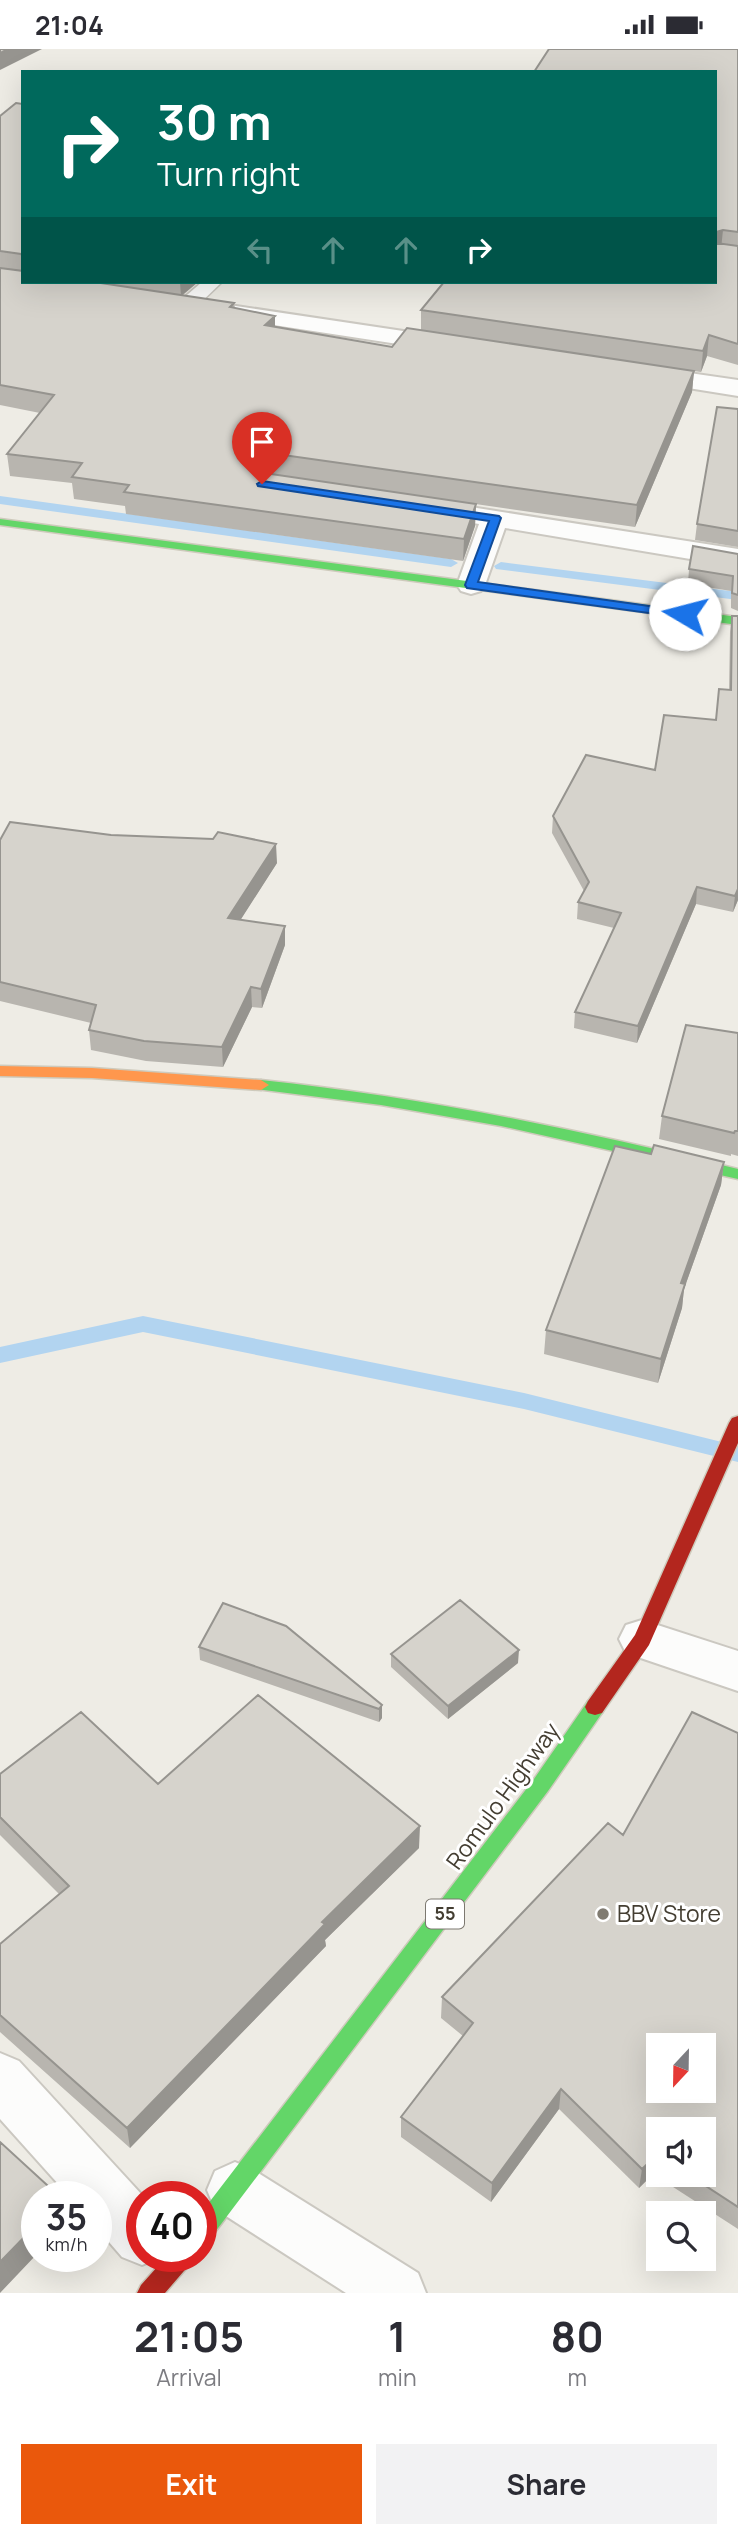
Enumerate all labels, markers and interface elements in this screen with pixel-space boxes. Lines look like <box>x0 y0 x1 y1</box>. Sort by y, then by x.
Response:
text: 21:04 <box>35 7 104 43</box>
text: 30 m <box>157 88 272 155</box>
icon: right <box>42 98 133 189</box>
text: Turn right <box>157 152 300 196</box>
icon: left <box>241 231 279 269</box>
icon: ahead <box>314 231 352 269</box>
icon: ahead <box>387 231 425 269</box>
icon: right <box>460 231 498 269</box>
pin <box>232 412 292 484</box>
icon: arrive <box>243 423 281 461</box>
position arrow <box>648 577 722 651</box>
street label: Romulo Highway <box>438 1715 566 1875</box>
place label: BBV Store <box>617 1897 721 1929</box>
road number: 55 <box>426 1900 464 1929</box>
marker: BBV Store <box>595 1906 611 1922</box>
north arrow <box>646 2033 716 2103</box>
map controls <box>646 2033 716 2271</box>
button: sound <box>646 2117 716 2187</box>
speed limit sign: 40 <box>126 2181 217 2272</box>
text: 35 <box>46 2193 87 2241</box>
button: search <box>646 2201 716 2271</box>
text: km/h <box>46 2232 87 2256</box>
text: 21:05 <box>134 2307 244 2365</box>
text: 1 <box>388 2307 407 2365</box>
text: 80 <box>551 2307 604 2365</box>
text: Arrival <box>156 2361 222 2393</box>
text: min <box>378 2361 417 2393</box>
text: m <box>568 2361 587 2393</box>
button: Exit <box>21 2444 362 2524</box>
button: Share <box>376 2444 717 2524</box>

